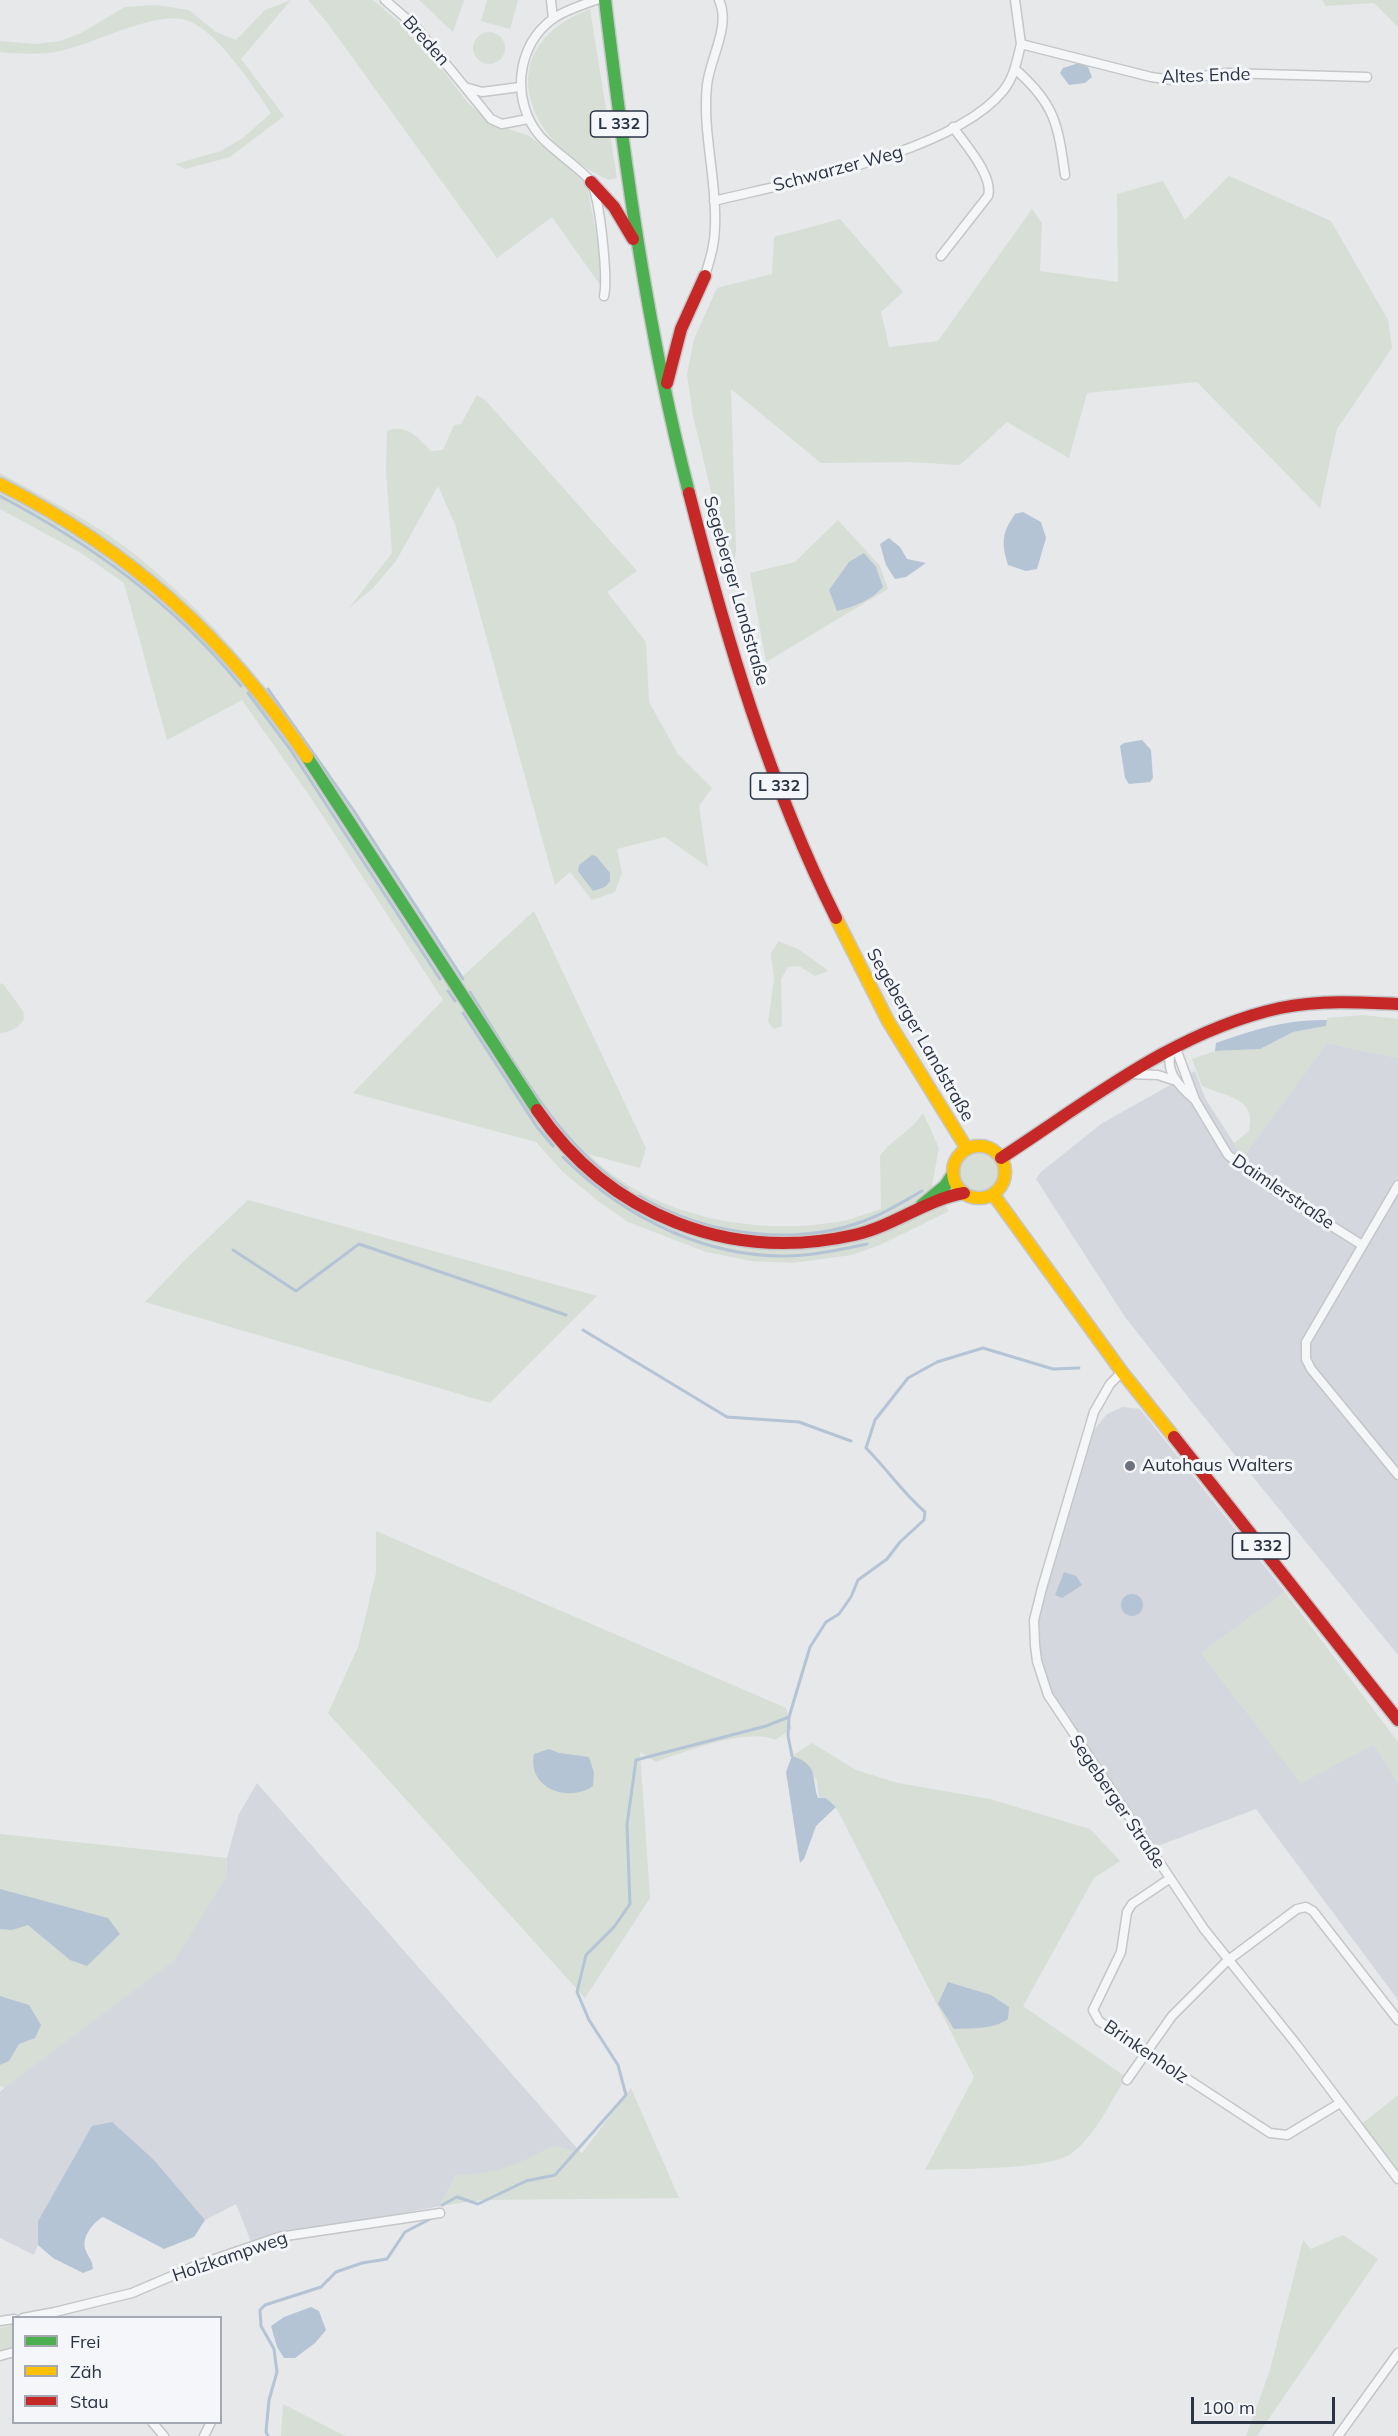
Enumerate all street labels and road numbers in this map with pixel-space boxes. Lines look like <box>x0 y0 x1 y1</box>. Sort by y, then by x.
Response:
street label: Breden <box>398 12 454 70</box>
street label: Altes Ende <box>1161 64 1251 88</box>
road number: L 332 <box>590 111 648 137</box>
street label: Schwarzer Weg <box>771 141 905 197</box>
street label: Segeberger Landstraße <box>699 494 773 688</box>
road number: L 332 <box>750 773 808 799</box>
street label: Segeberger Landstraße <box>862 945 978 1125</box>
street label: Daimlerstraße <box>1228 1150 1338 1234</box>
road number: L 332 <box>1232 1533 1290 1559</box>
street label: Segeberger Straße <box>1064 1731 1170 1873</box>
street label: Brinkenholz <box>1100 2016 1192 2088</box>
street label: Holzkampweg <box>170 2227 290 2287</box>

